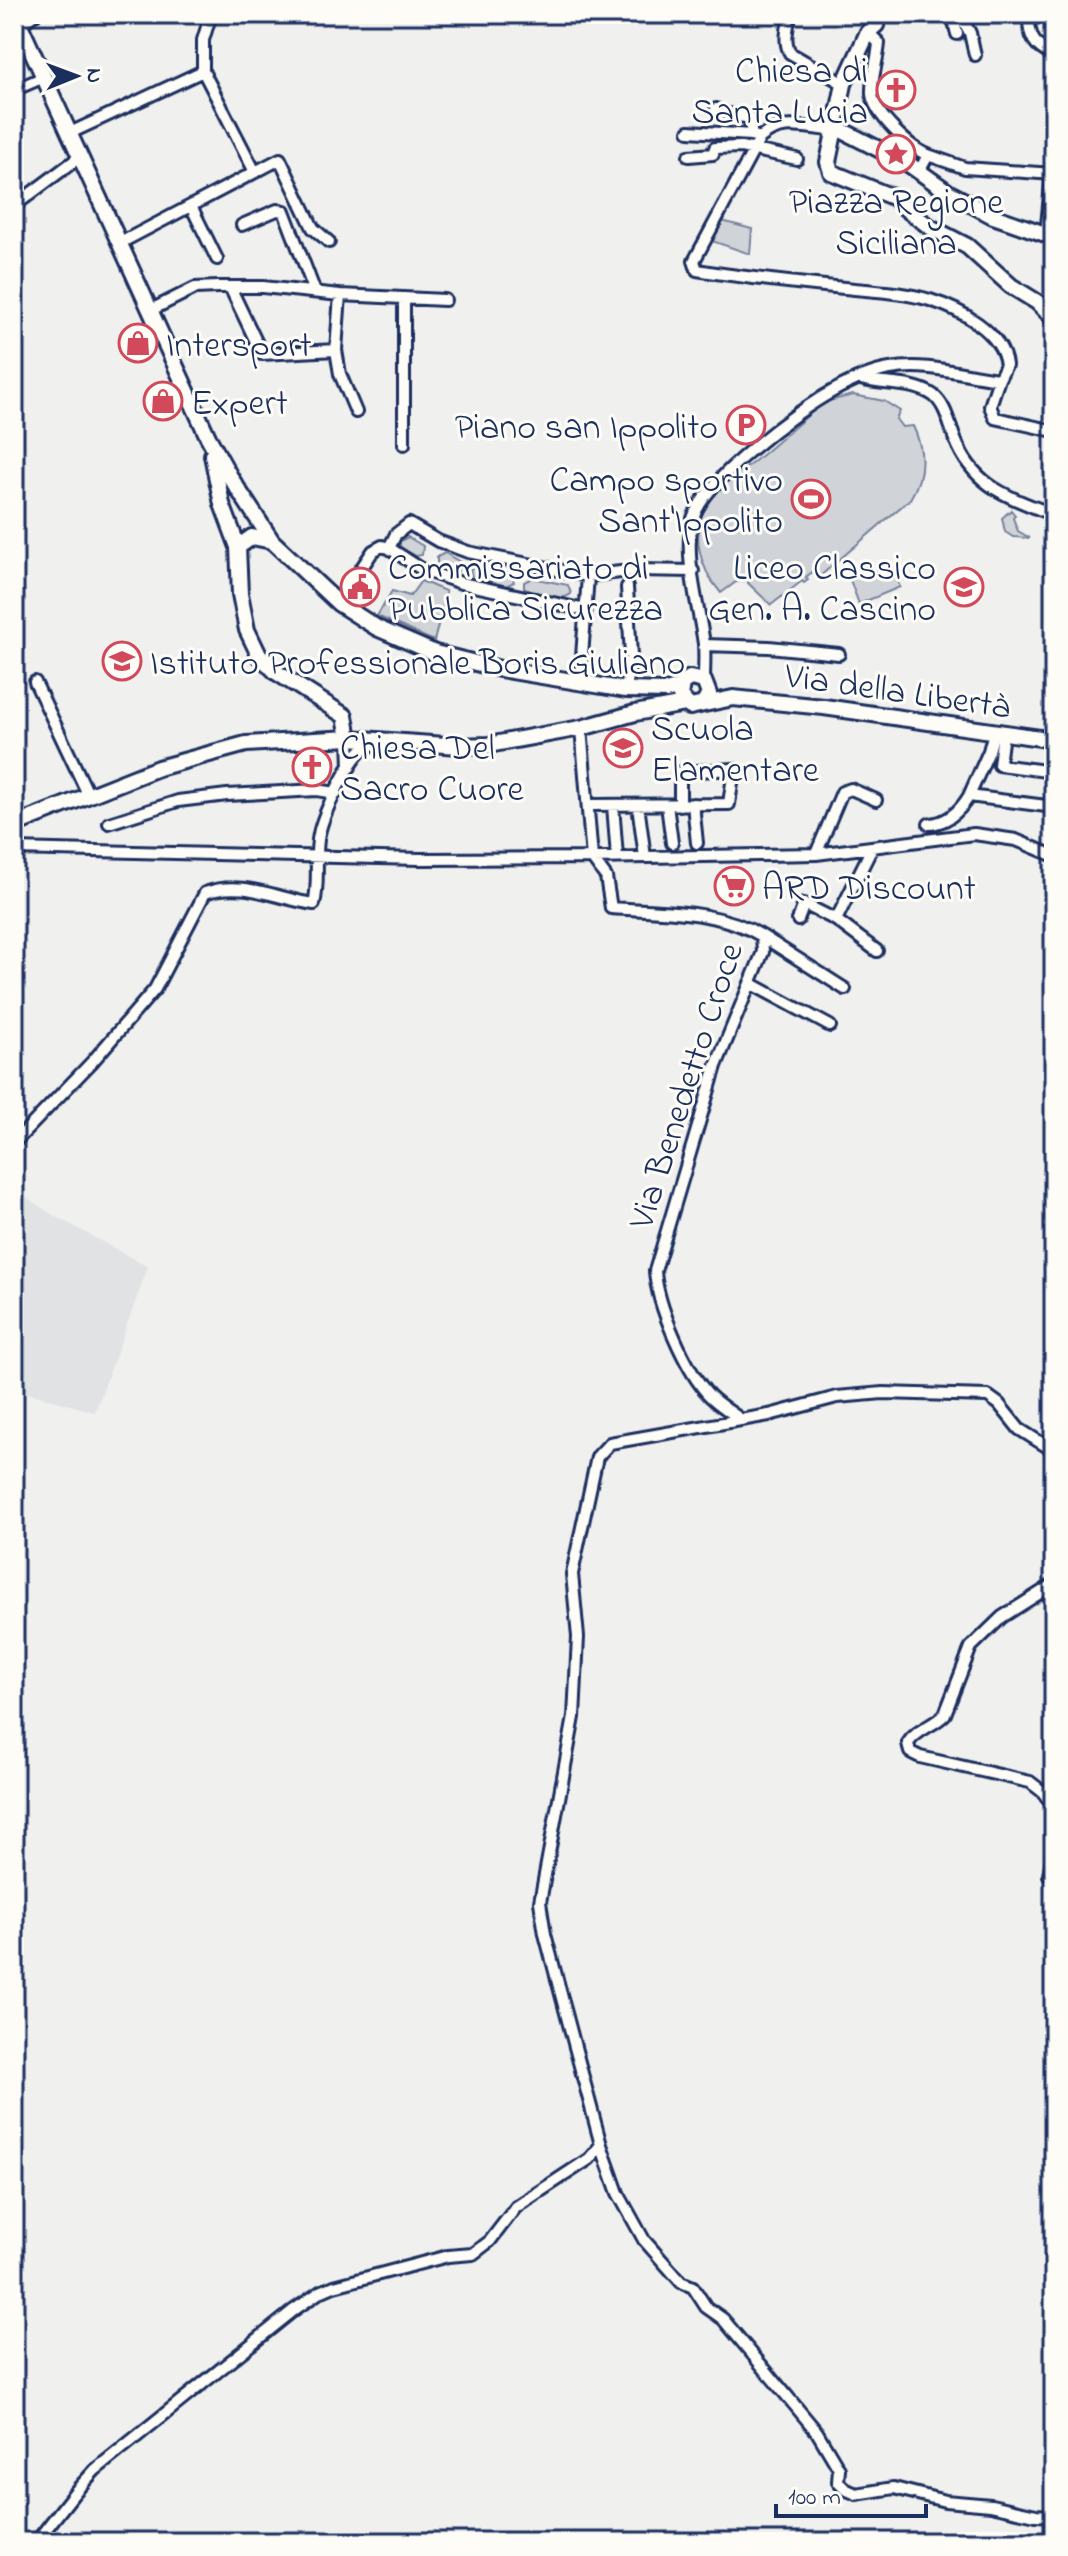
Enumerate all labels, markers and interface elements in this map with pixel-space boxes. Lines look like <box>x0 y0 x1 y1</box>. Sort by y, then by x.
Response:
north arrow <box>36 36 116 116</box>
place label: Chiesa di Santa Lucia <box>691 47 868 141</box>
text: N <box>77 68 109 83</box>
church icon: Chiesa di Santa Lucia <box>875 69 917 111</box>
place icon: Piazza Regione Siciliana <box>875 133 917 175</box>
place label: Piazza Regione Siciliana <box>789 178 1004 272</box>
place label: Intersport <box>166 321 311 374</box>
shop icon: Intersport <box>117 322 159 364</box>
place label: Expert <box>191 379 288 432</box>
shop icon: Expert <box>142 380 184 422</box>
place label: Piano san Ippolito <box>455 403 718 456</box>
parking icon: Piano san Ippolito <box>725 404 767 446</box>
place label: Campo sportivo Sant'Ippolito <box>550 456 783 550</box>
sports icon: Campo sportivo Sant'Ippolito <box>790 478 832 520</box>
place label: Commissariato di Pubblica Sicurezza <box>388 544 663 638</box>
place label: Liceo Classico Gen. A. Cascino <box>708 544 936 638</box>
public building icon: Commissariato di Pubblica Sicurezza <box>339 566 381 608</box>
school or university icon: Liceo Classico Gen. A. Cascino <box>943 566 985 608</box>
place label: Istituto Professionale Boris Giuliano <box>150 639 685 692</box>
school or university icon: Istituto Professionale Boris Giuliano <box>101 640 143 682</box>
street label: Via della Libertà <box>780 651 1013 735</box>
place label: Scuola Elamentare <box>651 705 820 799</box>
place label: Chiesa Del Sacro Cuore <box>340 724 525 818</box>
school or university icon: Scuola Elamentare <box>602 727 644 769</box>
church icon: Chiesa Del Sacro Cuore <box>291 746 333 788</box>
place label: ARD Discount <box>762 864 976 917</box>
supermarket icon: ARD Discount <box>713 865 755 907</box>
street label: Via Benedetto Croce <box>617 936 760 1237</box>
scale bar <box>776 2468 926 2518</box>
text: 100 m <box>788 2481 841 2516</box>

